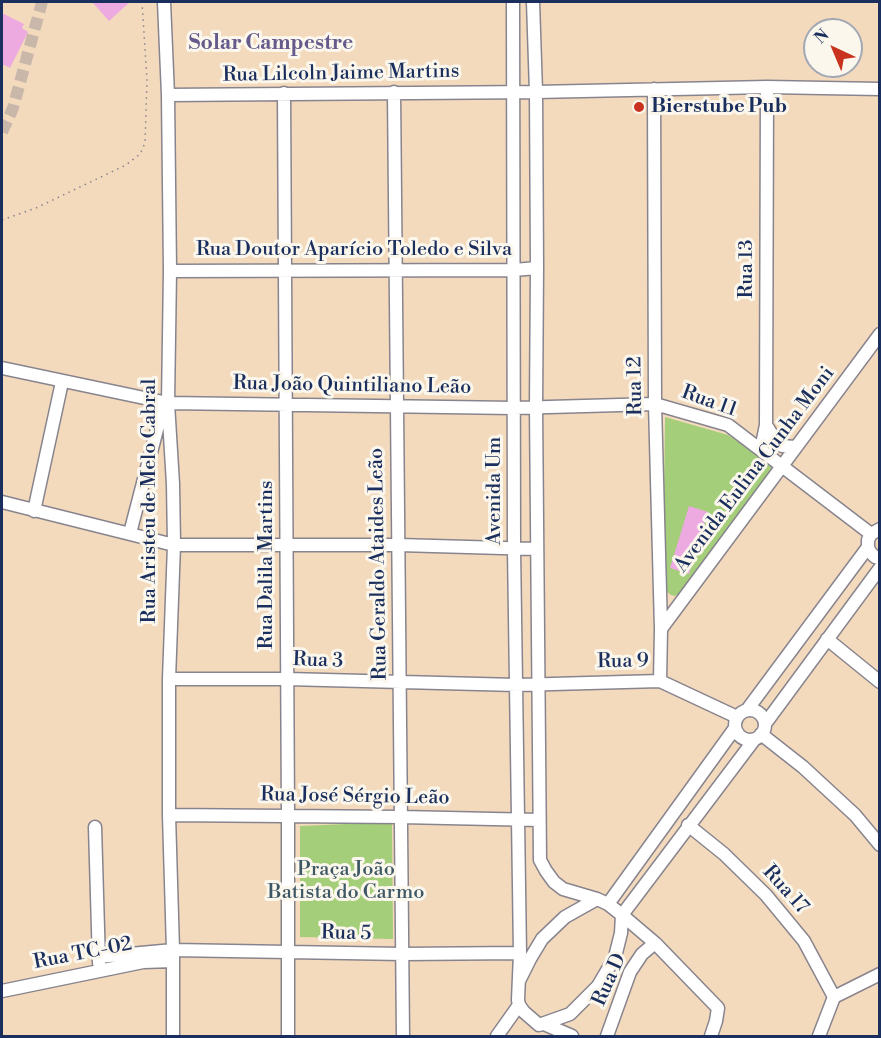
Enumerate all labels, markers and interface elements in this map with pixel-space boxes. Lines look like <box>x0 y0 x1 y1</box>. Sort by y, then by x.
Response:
north arrow <box>803 18 863 78</box>
text: N <box>810 25 833 48</box>
district label: Solar Campestre <box>189 31 353 57</box>
street label: Rua Lilcoln Jaime Martins <box>222 60 460 88</box>
place label: Bierstube Pub <box>651 95 787 119</box>
marker: Bierstube Pub <box>632 100 646 114</box>
street label: Rua Doutor Aparício Toledo e Silva <box>196 238 512 262</box>
street label: Rua 13 <box>735 239 759 299</box>
street label: Rua 12 <box>623 356 649 416</box>
street label: Avenida Eulina Cunha Moni <box>670 362 840 578</box>
street label: Rua João Quintiliano Leão <box>233 372 471 400</box>
street label: Rua Aristeu de Melo Cabral <box>138 379 162 623</box>
street label: Rua 11 <box>678 381 740 423</box>
street label: Avenida Um <box>483 437 507 545</box>
street label: Rua Geraldo Ataides Leão <box>365 448 393 680</box>
street label: Rua Dalila Martins <box>255 480 279 650</box>
street label: Rua 3 <box>292 648 344 674</box>
street label: Rua 9 <box>597 650 649 674</box>
street label: Rua José Sérgio Leão <box>260 783 450 811</box>
park label: Praça João Batista do Carmo <box>268 858 424 905</box>
street label: Rua 17 <box>757 861 813 919</box>
street label: Rua 5 <box>321 922 371 946</box>
street label: Rua TC-02 <box>32 933 134 975</box>
street label: Rua D <box>588 950 632 1010</box>

